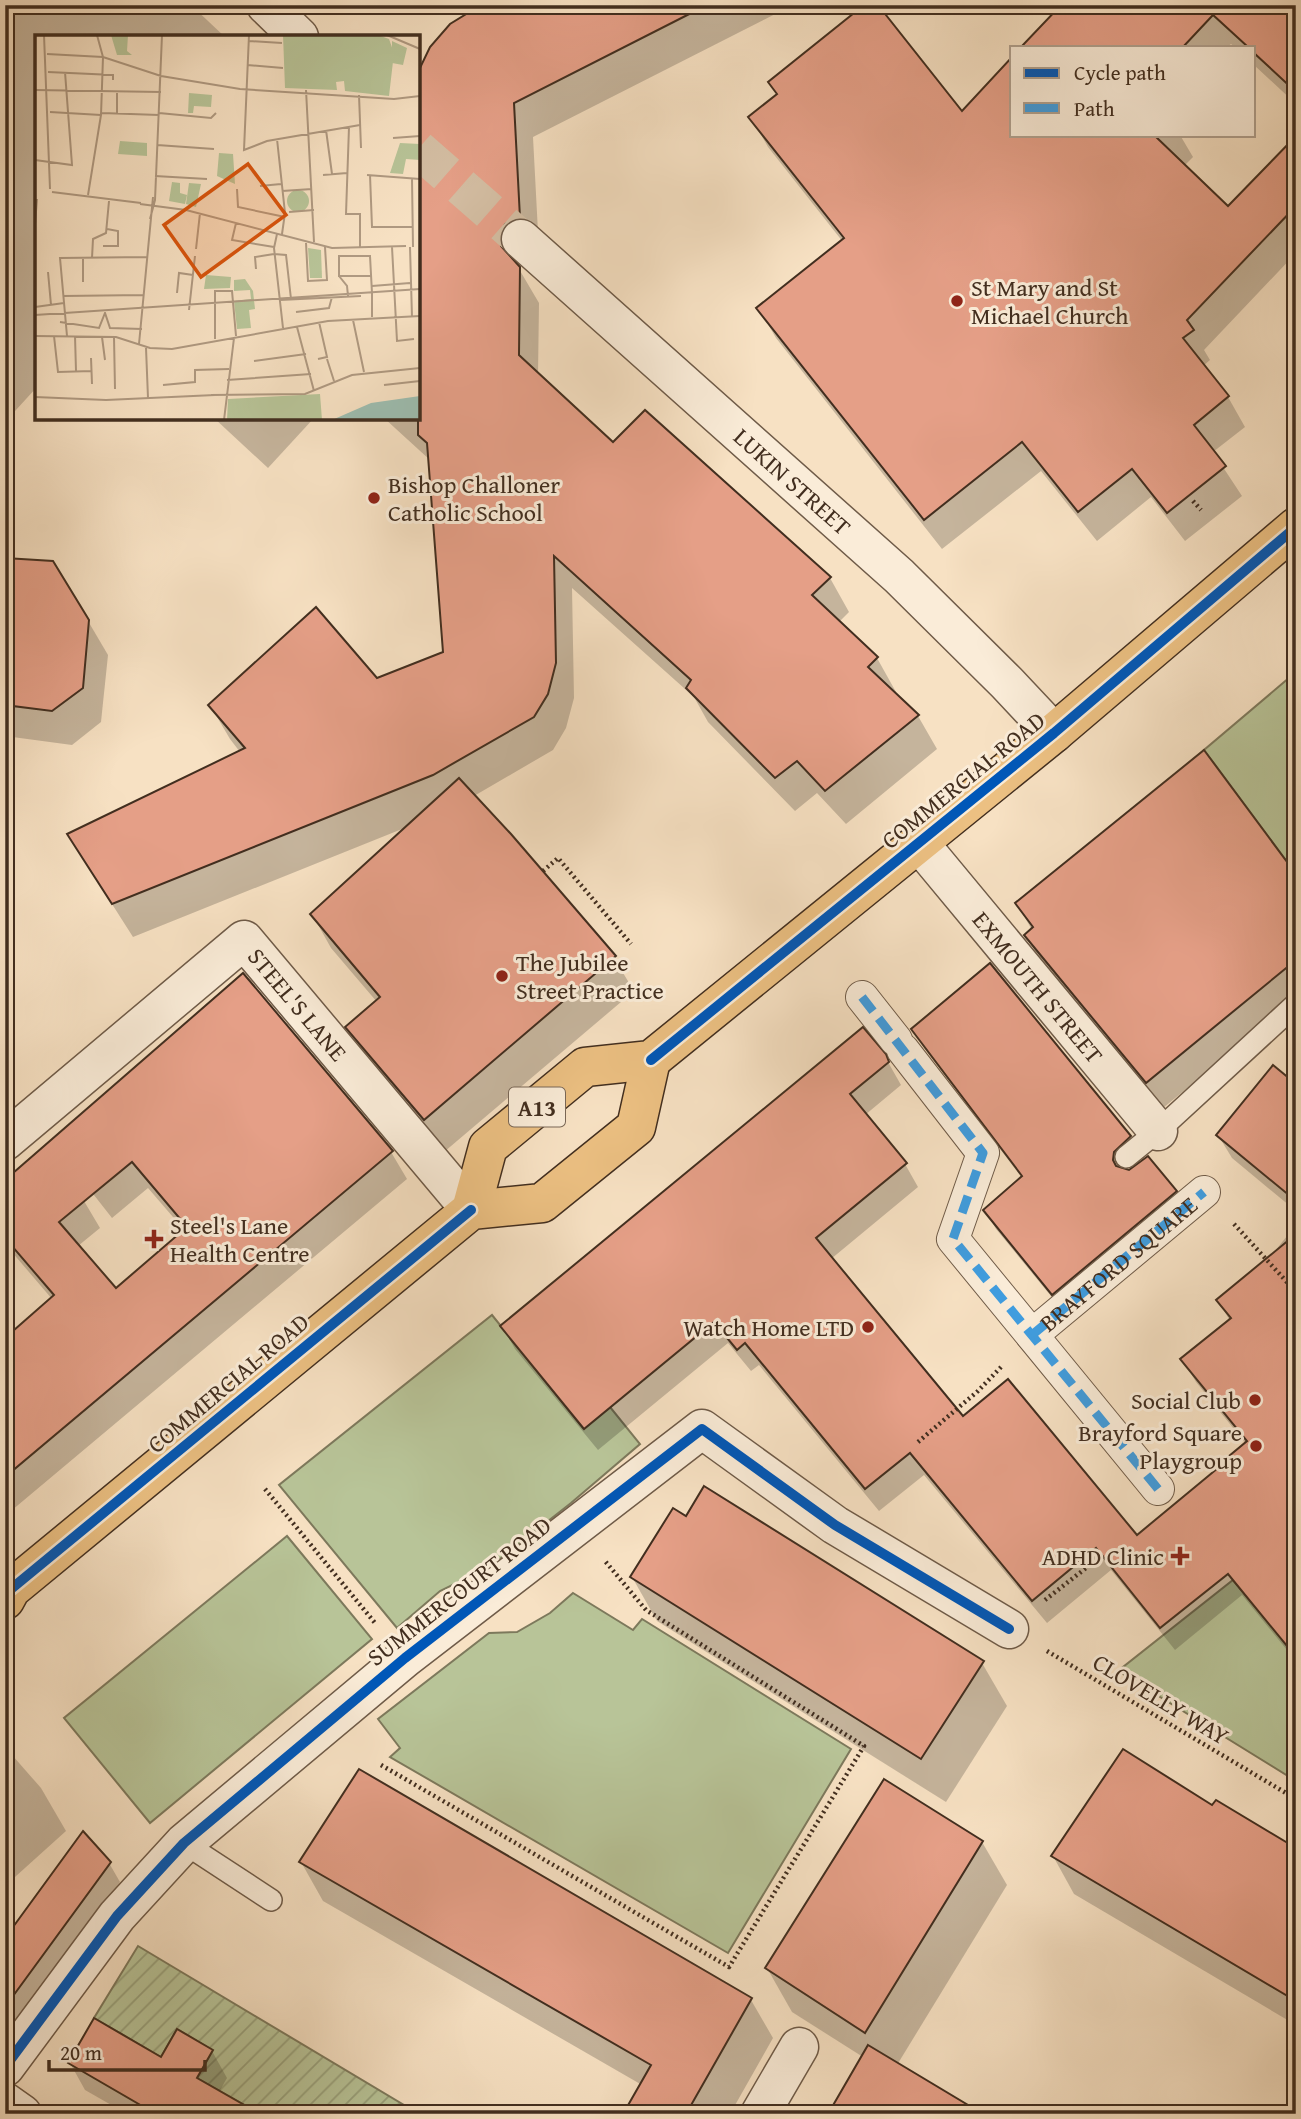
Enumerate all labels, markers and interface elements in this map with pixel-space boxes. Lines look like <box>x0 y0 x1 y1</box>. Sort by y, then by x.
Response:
inset map <box>35 35 420 420</box>
legend <box>1010 46 1256 136</box>
text: Cycle path <box>1074 57 1166 88</box>
text: Path <box>1074 93 1115 124</box>
place label: St Mary and St Michael Church <box>971 270 1129 333</box>
marker: St Mary and St Michael Church <box>949 293 965 309</box>
street label: LUKIN STREET <box>726 419 859 543</box>
place label: Bishop Challoner Catholic School <box>388 467 560 530</box>
marker: Bishop Challoner Catholic School <box>366 490 382 506</box>
street label: COMMERCIAL ROAD <box>874 703 1052 857</box>
street label: EXMOUTH STREET <box>965 903 1112 1071</box>
street label: STEEL'S LANE <box>240 940 356 1068</box>
place label: The Jubilee Street Practice <box>516 945 664 1008</box>
marker: The Jubilee Street Practice <box>494 968 510 984</box>
road number: A13 <box>509 1088 565 1126</box>
street label: BRAYFORD SQUARE <box>1032 1187 1205 1339</box>
place label: Steel's Lane Health Centre <box>170 1208 310 1271</box>
marker: Steel's Lane Health Centre <box>144 1229 164 1249</box>
street label: COMMERCIAL ROAD <box>139 1305 317 1461</box>
place label: Watch Home LTD <box>683 1310 854 1345</box>
marker: Watch Home LTD <box>860 1319 876 1335</box>
place label: Social Club <box>1131 1383 1241 1418</box>
marker: Social Club <box>1247 1392 1263 1408</box>
place label: Brayford Square Playgroup <box>1078 1415 1242 1478</box>
marker: Brayford Square Playgroup <box>1248 1438 1264 1454</box>
street label: SUMMERCOURT ROAD <box>360 1508 558 1674</box>
place label: ADHD Clinic <box>1042 1539 1164 1574</box>
marker: ADHD Clinic <box>1170 1546 1190 1566</box>
street label: CLOVELLY WAY <box>1086 1645 1236 1753</box>
scale bar <box>49 2028 205 2072</box>
text: 20 m <box>60 2037 102 2068</box>

